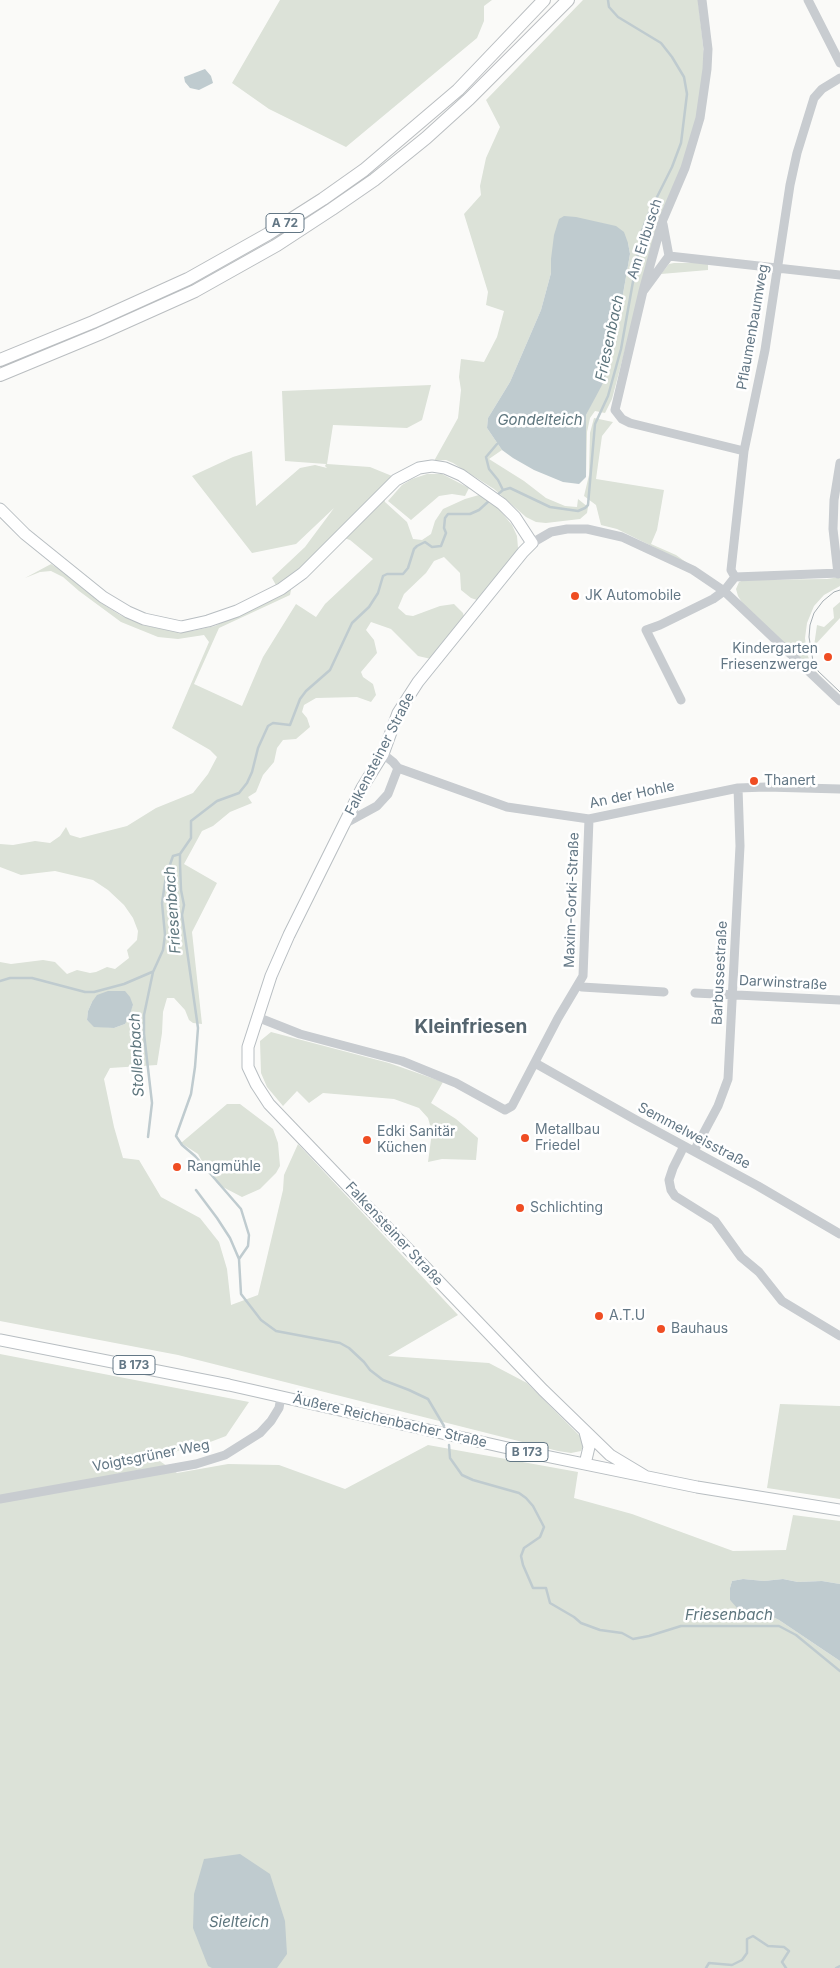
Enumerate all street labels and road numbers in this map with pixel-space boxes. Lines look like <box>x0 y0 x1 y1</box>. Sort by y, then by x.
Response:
street label: Am Erlbusch <box>624 197 666 281</box>
road number: A 72 <box>266 214 304 232</box>
street label: Pflaumenbaumweg <box>734 263 772 391</box>
street label: Falkensteiner Straße <box>342 690 418 818</box>
street label: An der Hohle <box>588 778 676 812</box>
street label: Maxim-Gorki-Straße <box>561 832 583 968</box>
street label: Barbussestraße <box>709 921 731 1025</box>
street label: Darwinstraße <box>738 972 828 994</box>
street label: Semmelweisstraße <box>635 1099 753 1173</box>
street label: Falkensteiner Straße <box>342 1179 446 1289</box>
road number: B 173 <box>113 1356 155 1374</box>
street label: Äußere Reichenbacher Straße <box>291 1390 489 1452</box>
street label: Voigtsgrüner Weg <box>91 1436 211 1476</box>
road number: B 173 <box>506 1442 548 1461</box>

